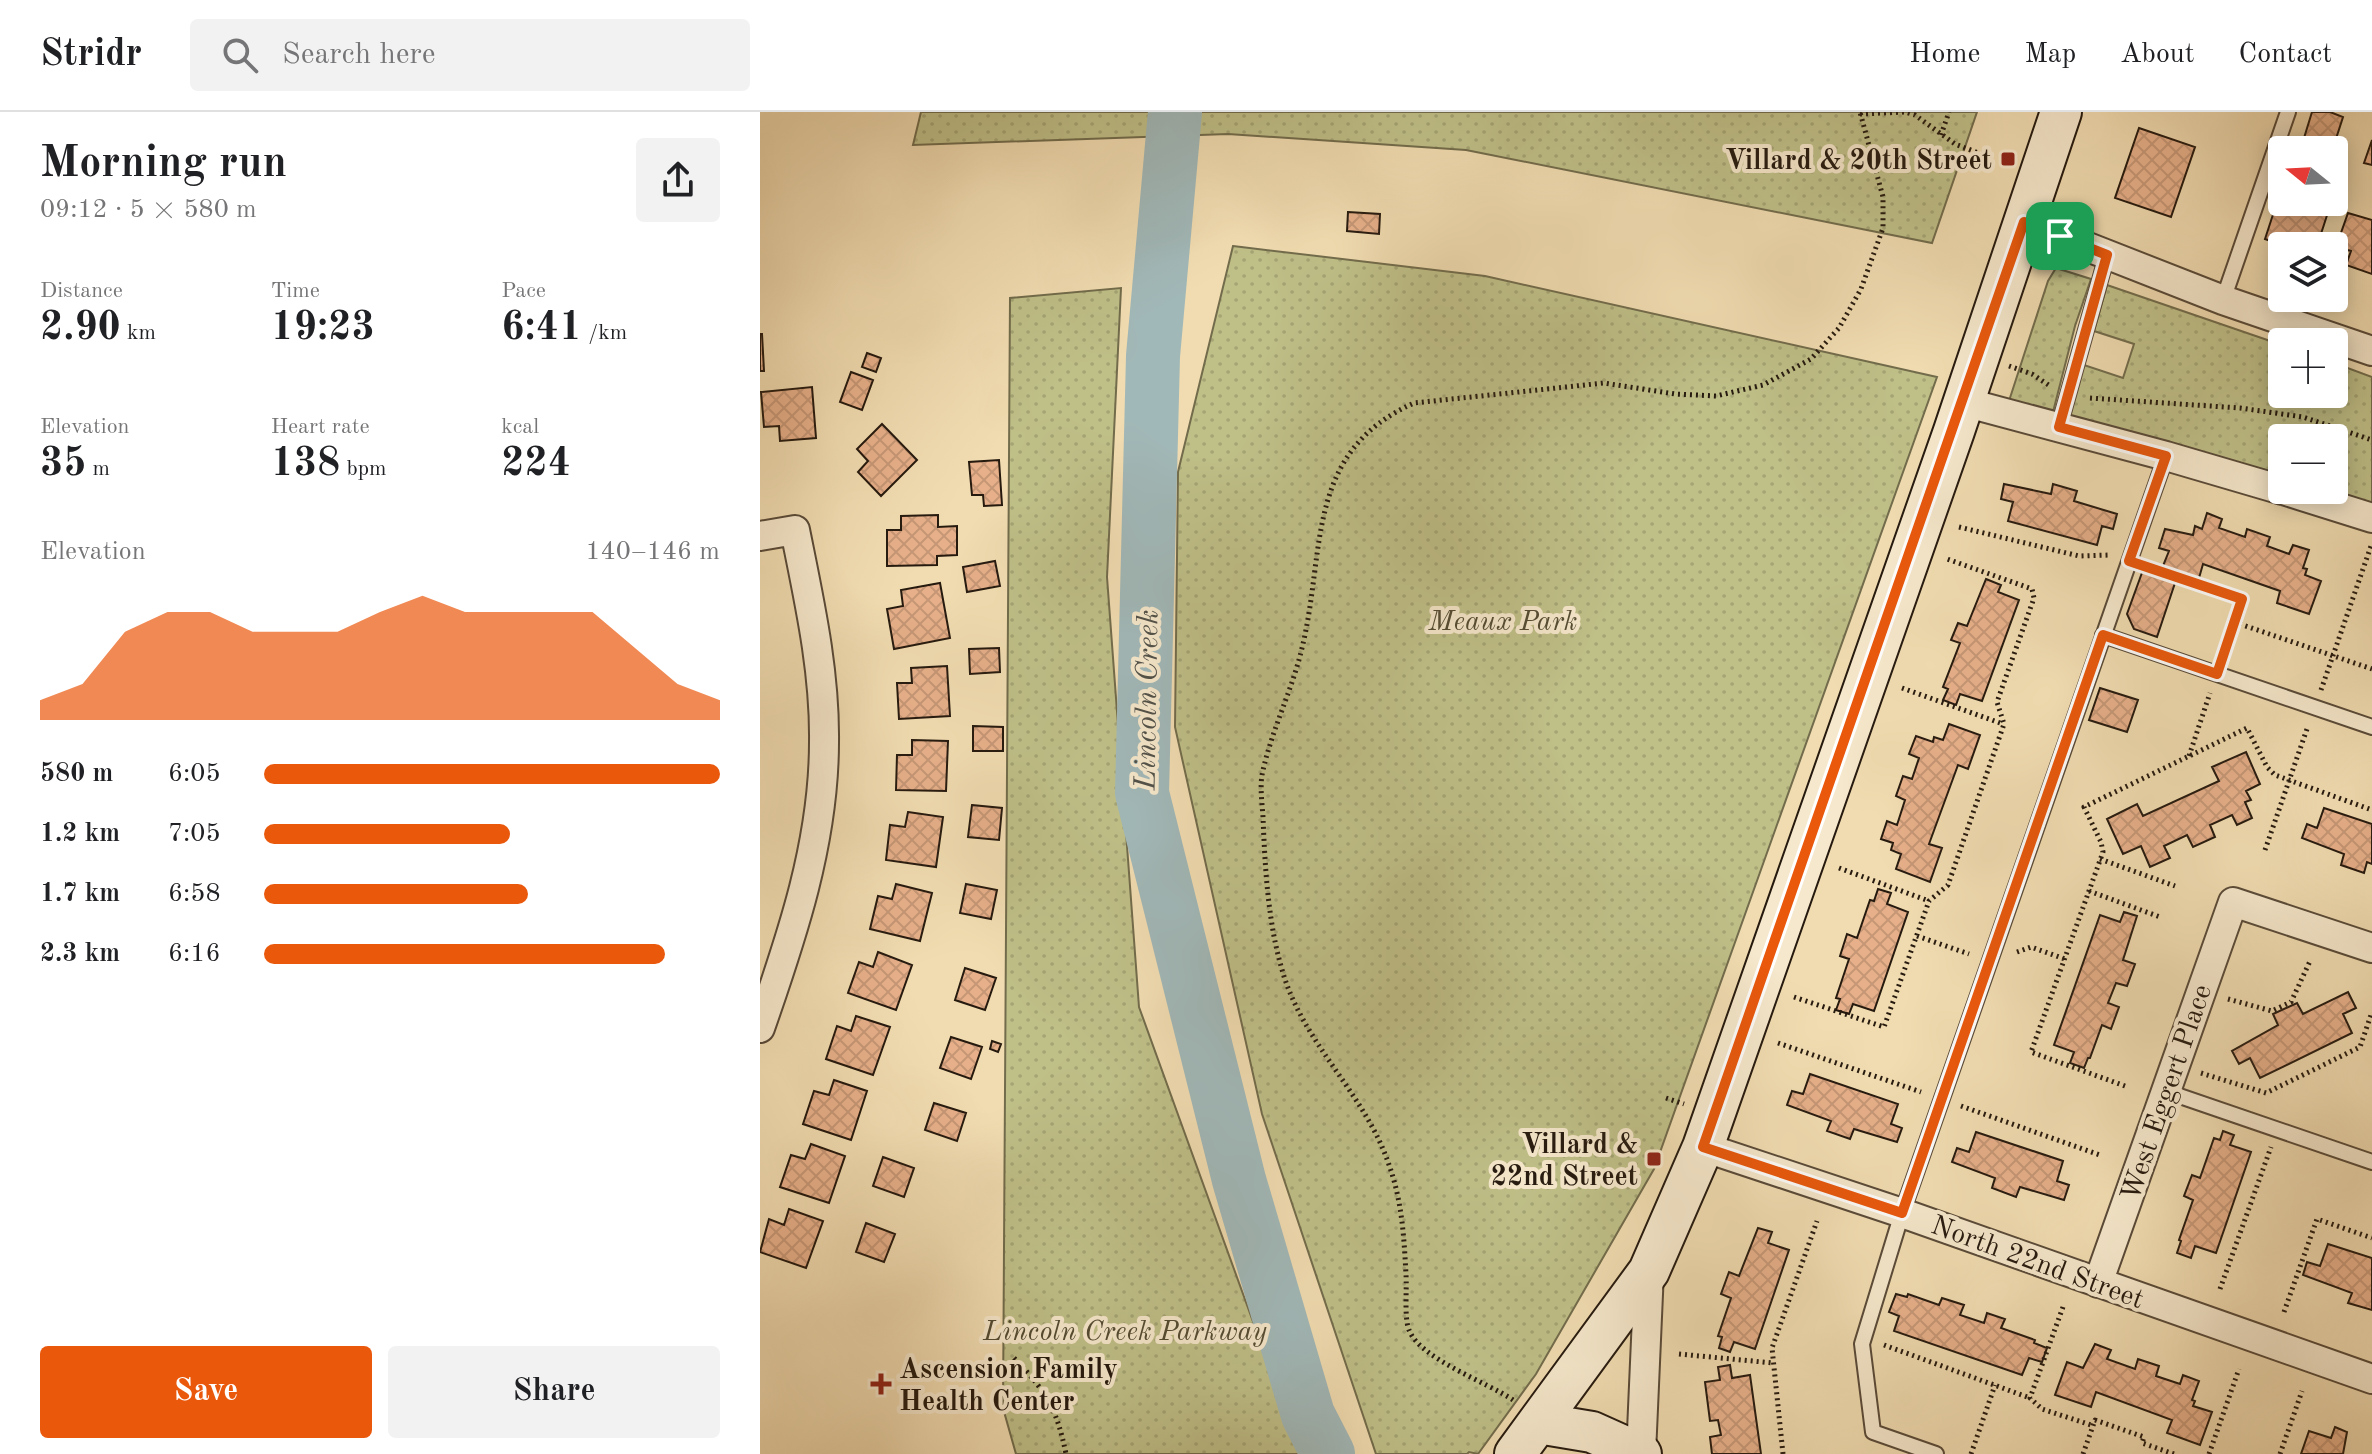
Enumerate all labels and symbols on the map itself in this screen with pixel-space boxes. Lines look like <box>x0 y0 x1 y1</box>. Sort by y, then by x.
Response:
north arrow <box>2268 136 2348 216</box>
place label: Villard & 20th Street <box>1725 148 1992 176</box>
marker: Villard & 20th Street <box>1999 150 2017 168</box>
pin <box>2026 202 2094 270</box>
water label: Lincoln Creek <box>1131 609 1165 792</box>
park label: Meaux Park <box>1427 609 1578 637</box>
street label: West Eggert Place <box>2118 981 2218 1205</box>
place label: Villard & 22nd Street <box>1491 1132 1638 1192</box>
marker: Villard & 22nd Street <box>1645 1150 1663 1168</box>
street label: North 22nd Street <box>1927 1212 2147 1315</box>
park label: Lincoln Creek Parkway <box>982 1319 1268 1347</box>
place label: Ascension Family Health Center <box>899 1357 1118 1417</box>
marker: Ascension Family Health Center <box>870 1373 892 1395</box>

